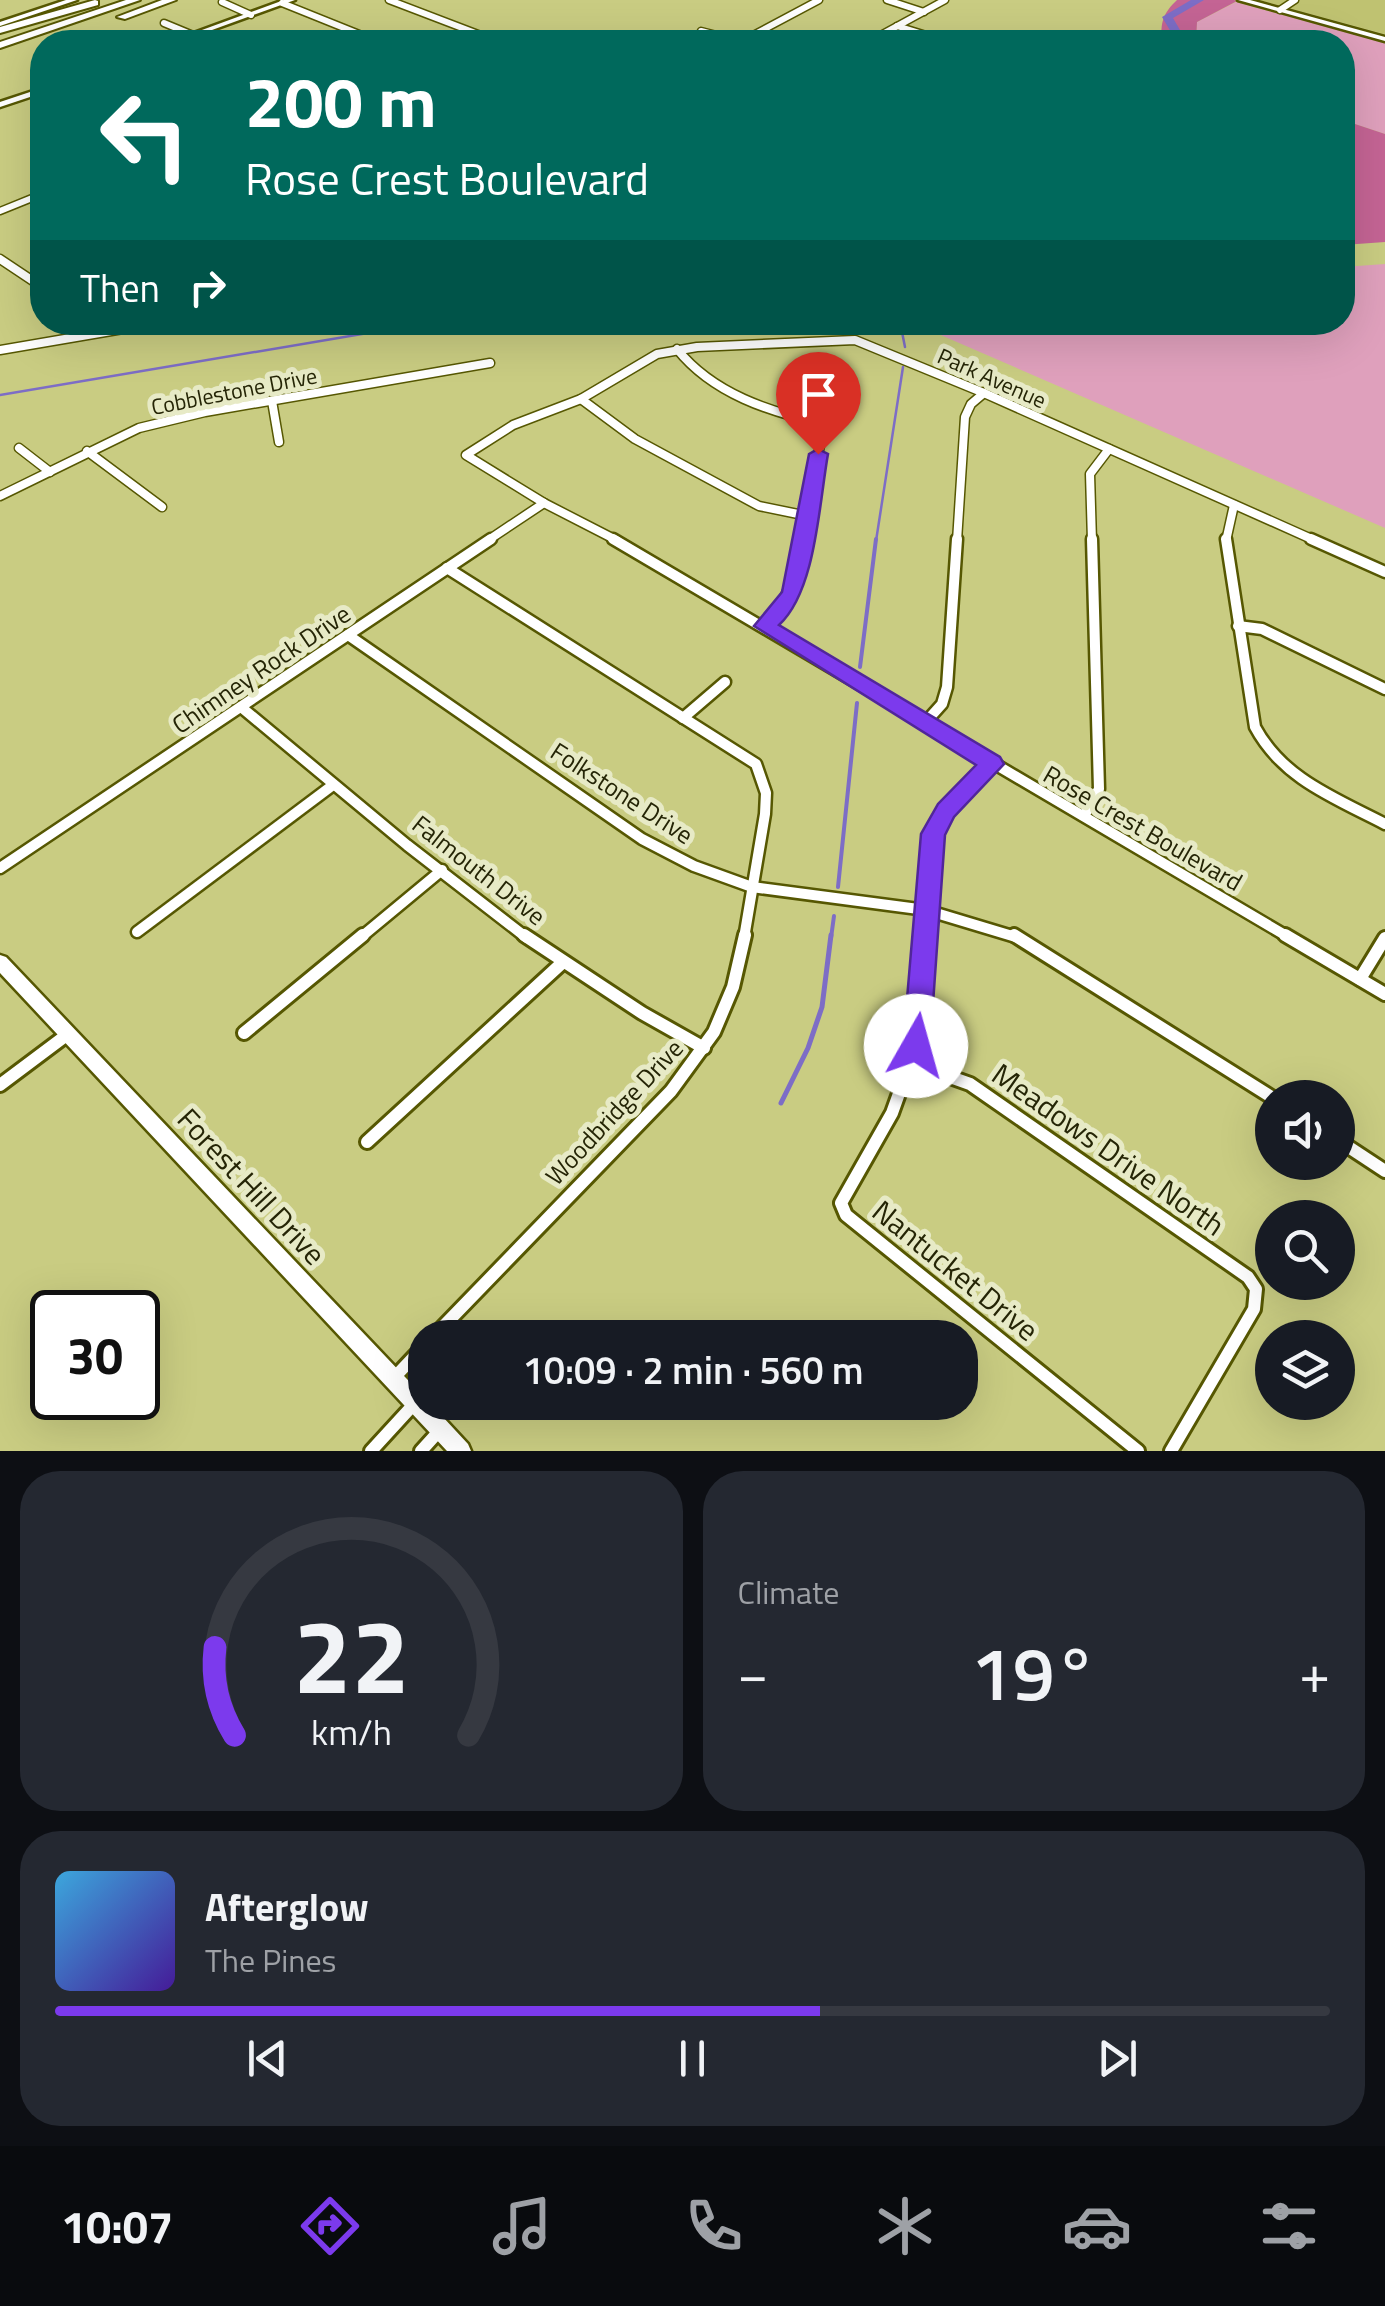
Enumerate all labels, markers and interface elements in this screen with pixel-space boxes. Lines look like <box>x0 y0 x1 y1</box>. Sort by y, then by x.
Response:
text: 200 m <box>245 48 437 154</box>
icon: left <box>80 70 210 200</box>
text: Rose Crest Boulevard <box>245 144 649 212</box>
text: Then <box>80 259 160 317</box>
icon: right <box>180 260 235 315</box>
street label: Park Avenue <box>932 339 1052 417</box>
pin <box>776 352 861 455</box>
street label: Cobblestone Drive <box>148 358 320 424</box>
icon: arrive <box>791 367 846 422</box>
street label: Chimney Rock Drive <box>164 595 358 743</box>
street label: Folkstone Drive <box>543 733 701 853</box>
street label: Rose Crest Boulevard <box>1036 755 1250 901</box>
street label: Falmouth Drive <box>404 806 554 934</box>
position arrow <box>864 994 968 1098</box>
street label: Woodbridge Drive <box>536 1031 692 1193</box>
street label: Meadows Drive North <box>983 1051 1235 1247</box>
map controls <box>1255 1080 1355 1420</box>
button: sound <box>1255 1080 1355 1180</box>
street label: Forest Hill Drive <box>167 1097 337 1275</box>
street label: Nantucket Drive <box>862 1189 1049 1352</box>
button: search <box>1255 1200 1355 1300</box>
speed limit sign: 30 <box>30 1290 160 1420</box>
button: layers <box>1255 1320 1355 1420</box>
text: 10:09 · 2 min · 560 m <box>522 1341 864 1399</box>
text: Climate <box>738 1568 839 1616</box>
text: 22 <box>293 1575 409 1733</box>
text: 19° <box>971 1615 1097 1729</box>
text: − <box>738 1631 768 1714</box>
text: + <box>1299 1631 1330 1714</box>
text: km/h <box>311 1704 392 1759</box>
text: Afterglow <box>205 1878 369 1936</box>
text: The Pines <box>205 1936 336 1984</box>
icon: previous <box>240 2031 295 2086</box>
icon: pause <box>665 2031 720 2086</box>
icon: next <box>1090 2031 1145 2086</box>
icon: directions <box>295 2191 365 2261</box>
icon: music <box>487 2191 557 2261</box>
icon: phone <box>679 2191 749 2261</box>
icon: climate <box>870 2191 940 2261</box>
icon: car <box>1062 2191 1132 2261</box>
icon: filters <box>1254 2191 1324 2261</box>
text: 10:07 <box>61 2192 173 2260</box>

